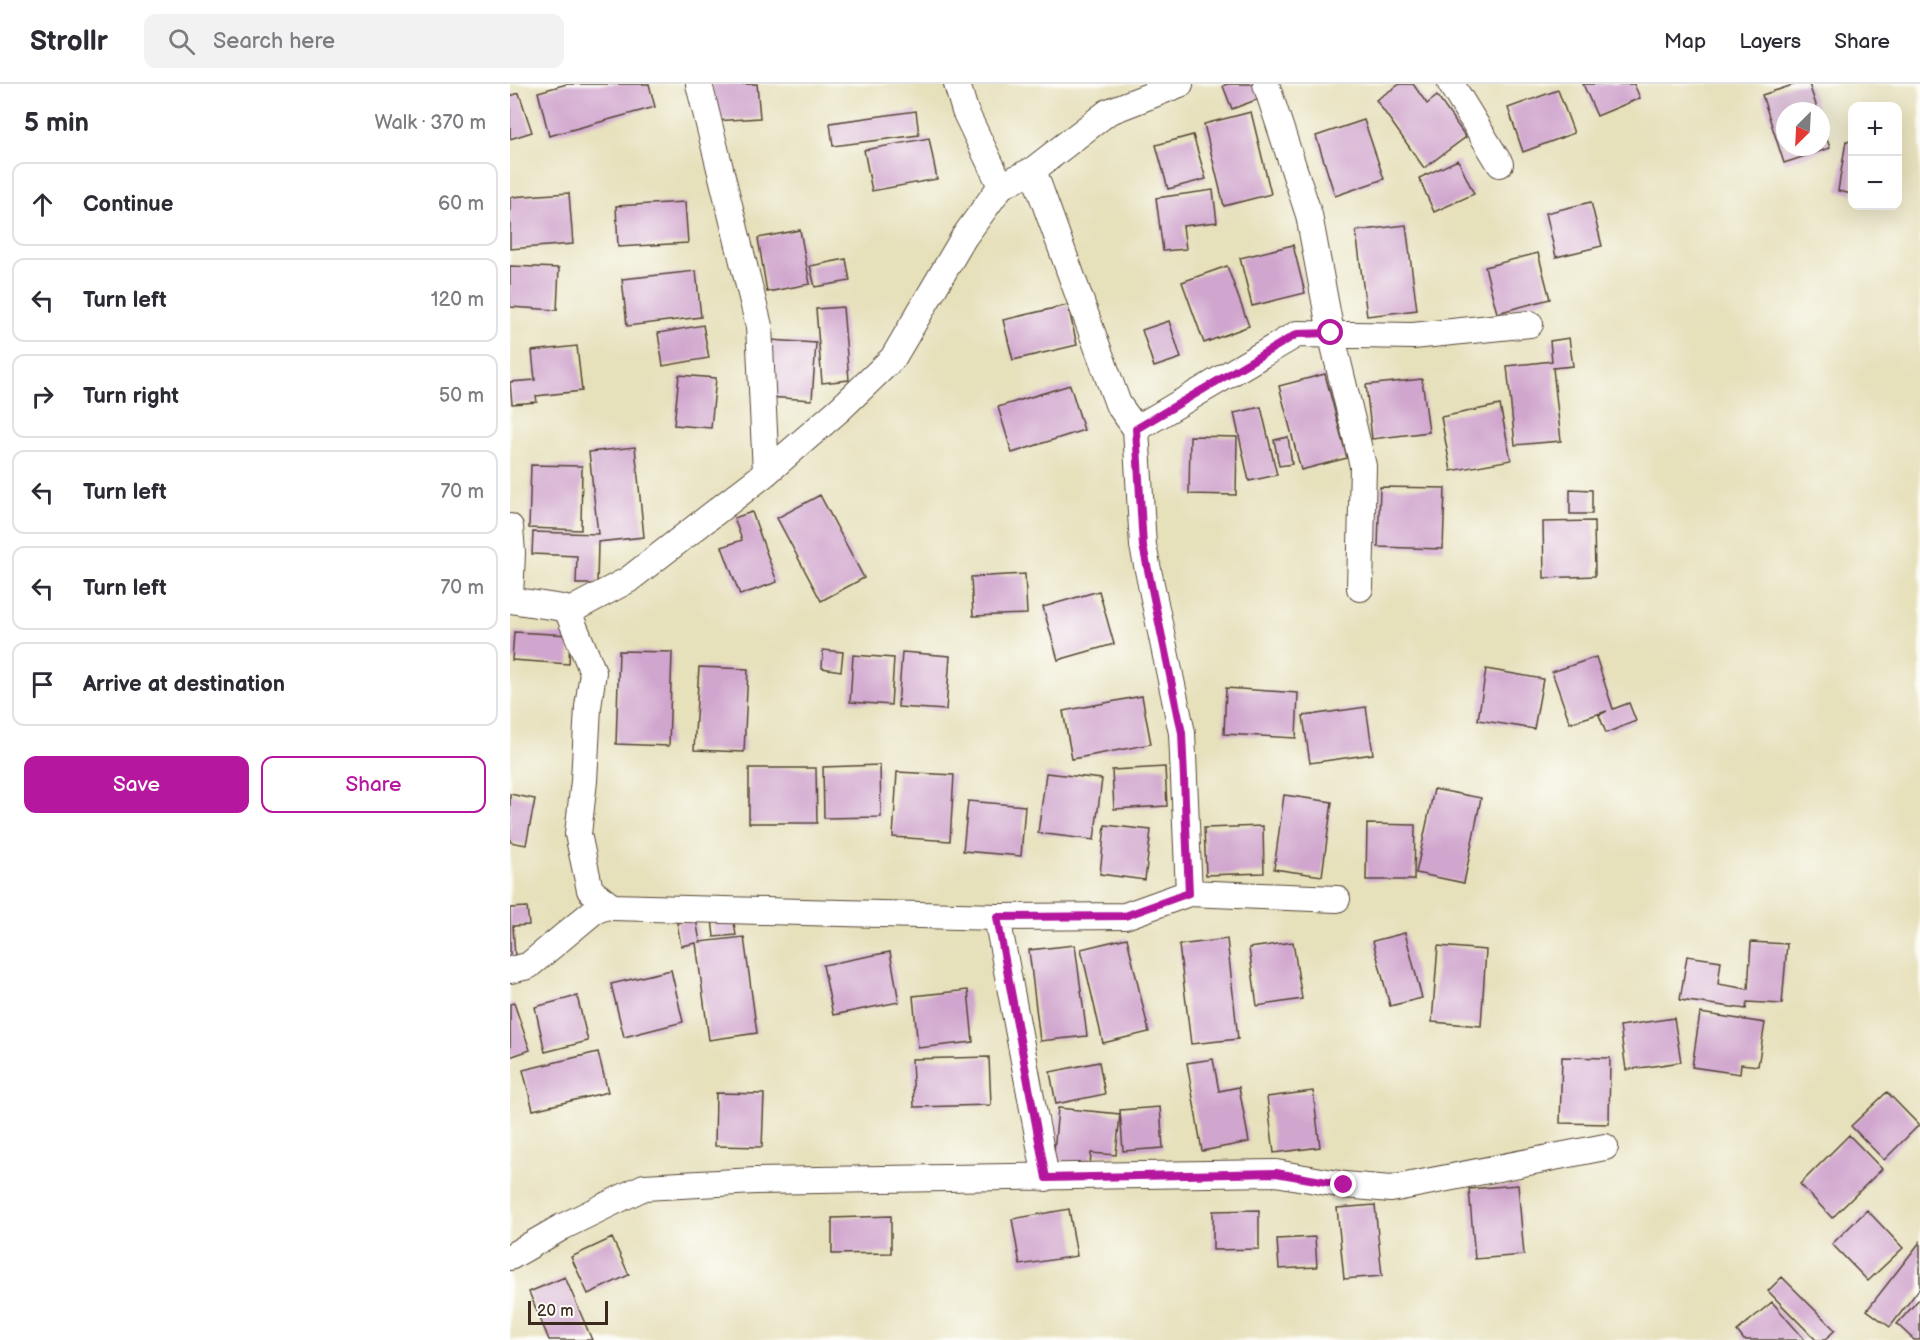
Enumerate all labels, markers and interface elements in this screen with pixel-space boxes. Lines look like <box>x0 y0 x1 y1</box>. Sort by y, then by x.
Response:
search box <box>144 14 564 68</box>
text: Strollr <box>30 25 108 58</box>
icon: search <box>165 25 198 58</box>
text: Search here <box>213 28 335 55</box>
text: Map <box>1664 29 1706 54</box>
text: Layers <box>1739 29 1801 54</box>
text: Share <box>1834 29 1890 54</box>
north arrow <box>1776 102 1830 156</box>
map controls <box>1848 102 1902 210</box>
button: + <box>1848 102 1902 156</box>
text: 5 min <box>24 108 89 139</box>
text: Walk · 370 m <box>374 111 486 135</box>
button: − <box>1848 156 1902 210</box>
icon: ahead <box>26 188 59 221</box>
text: Continue <box>83 191 173 218</box>
text: 60 m <box>438 192 484 216</box>
icon: left <box>26 284 59 317</box>
text: Turn left <box>83 287 167 314</box>
text: 120 m <box>431 288 484 312</box>
route start <box>1317 319 1343 345</box>
icon: right <box>26 380 59 413</box>
text: Turn right <box>83 383 179 410</box>
text: 50 m <box>439 384 484 408</box>
icon: left <box>26 476 59 509</box>
text: Turn left <box>83 479 167 506</box>
text: 70 m <box>440 480 484 504</box>
icon: left <box>26 572 59 605</box>
text: Turn left <box>83 575 167 602</box>
text: 70 m <box>440 576 484 600</box>
icon: arrive <box>26 668 59 701</box>
text: Arrive at destination <box>83 671 285 698</box>
button: Save <box>24 756 249 813</box>
button: Share <box>261 756 486 813</box>
route end <box>1330 1171 1356 1197</box>
scale bar <box>528 1298 608 1326</box>
text: 20 m <box>537 1302 573 1321</box>

